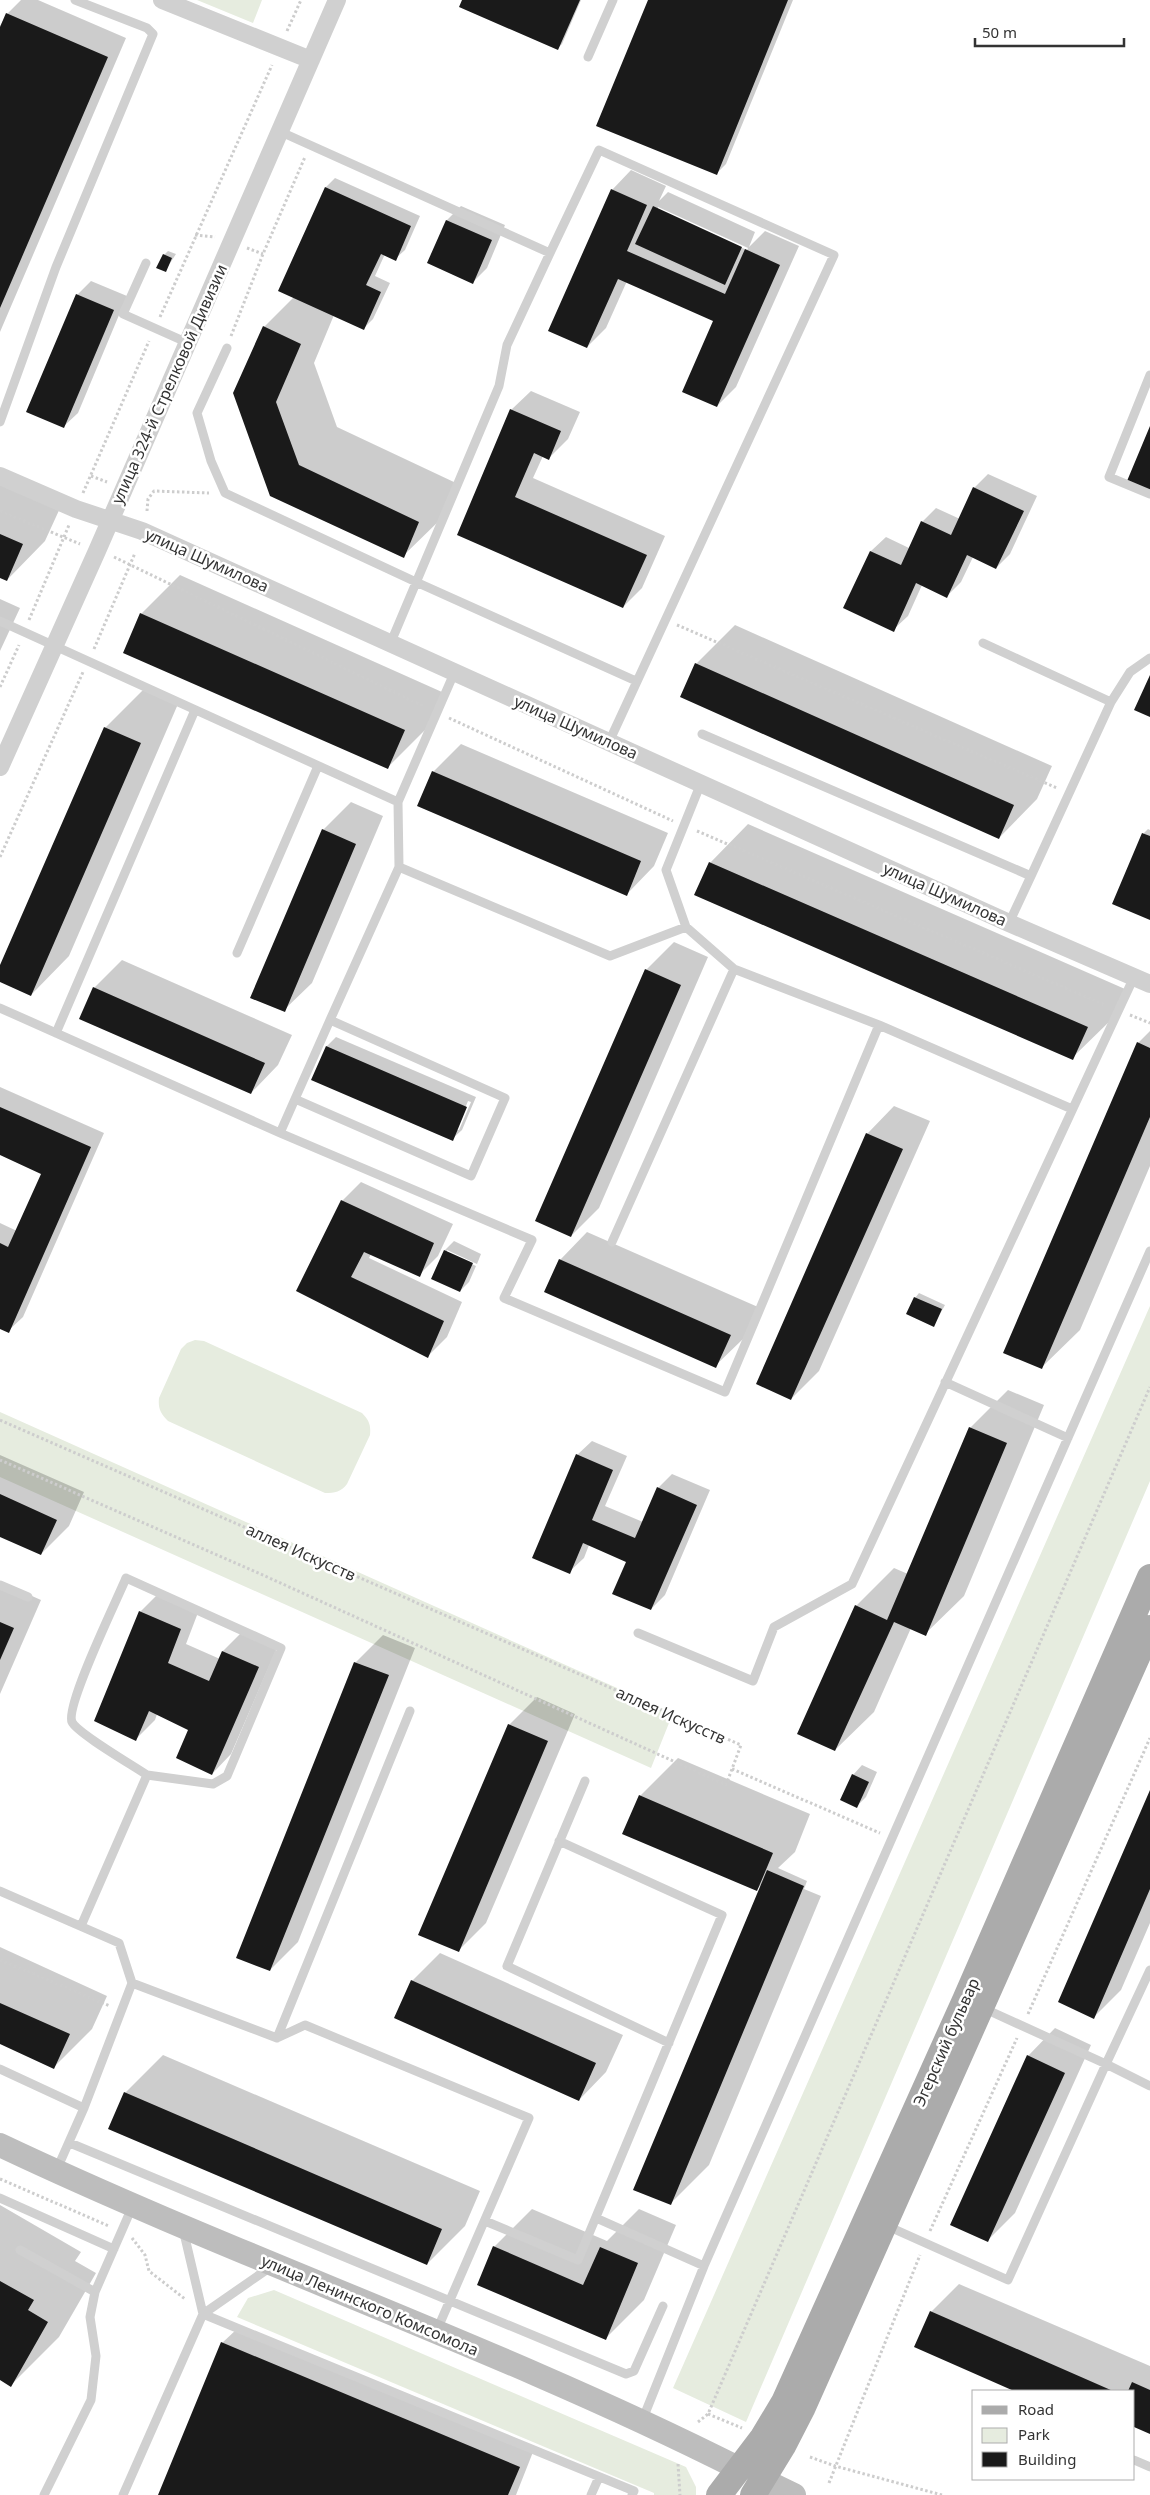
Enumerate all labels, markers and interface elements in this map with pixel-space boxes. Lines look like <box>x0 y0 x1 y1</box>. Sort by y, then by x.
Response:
scale bar <box>975 15 1124 47</box>
text: 50 m <box>982 22 1017 42</box>
street label: улица 324-й Стрелковой Дивизии <box>106 261 232 507</box>
street label: улица Шумилова <box>142 523 272 597</box>
street label: улица Шумилова <box>511 690 641 764</box>
street label: улица Шумилова <box>880 857 1010 931</box>
street label: аллея Искусств <box>243 1518 359 1586</box>
street label: аллея Искусств <box>613 1681 729 1749</box>
street label: Эгерский бульвар <box>908 1974 984 2110</box>
street label: улица Ленинского Комсомола <box>258 2249 482 2361</box>
legend <box>972 2390 1135 2480</box>
text: Road <box>1018 2399 1054 2419</box>
text: Park <box>1018 2424 1050 2444</box>
text: Building <box>1018 2449 1076 2469</box>

